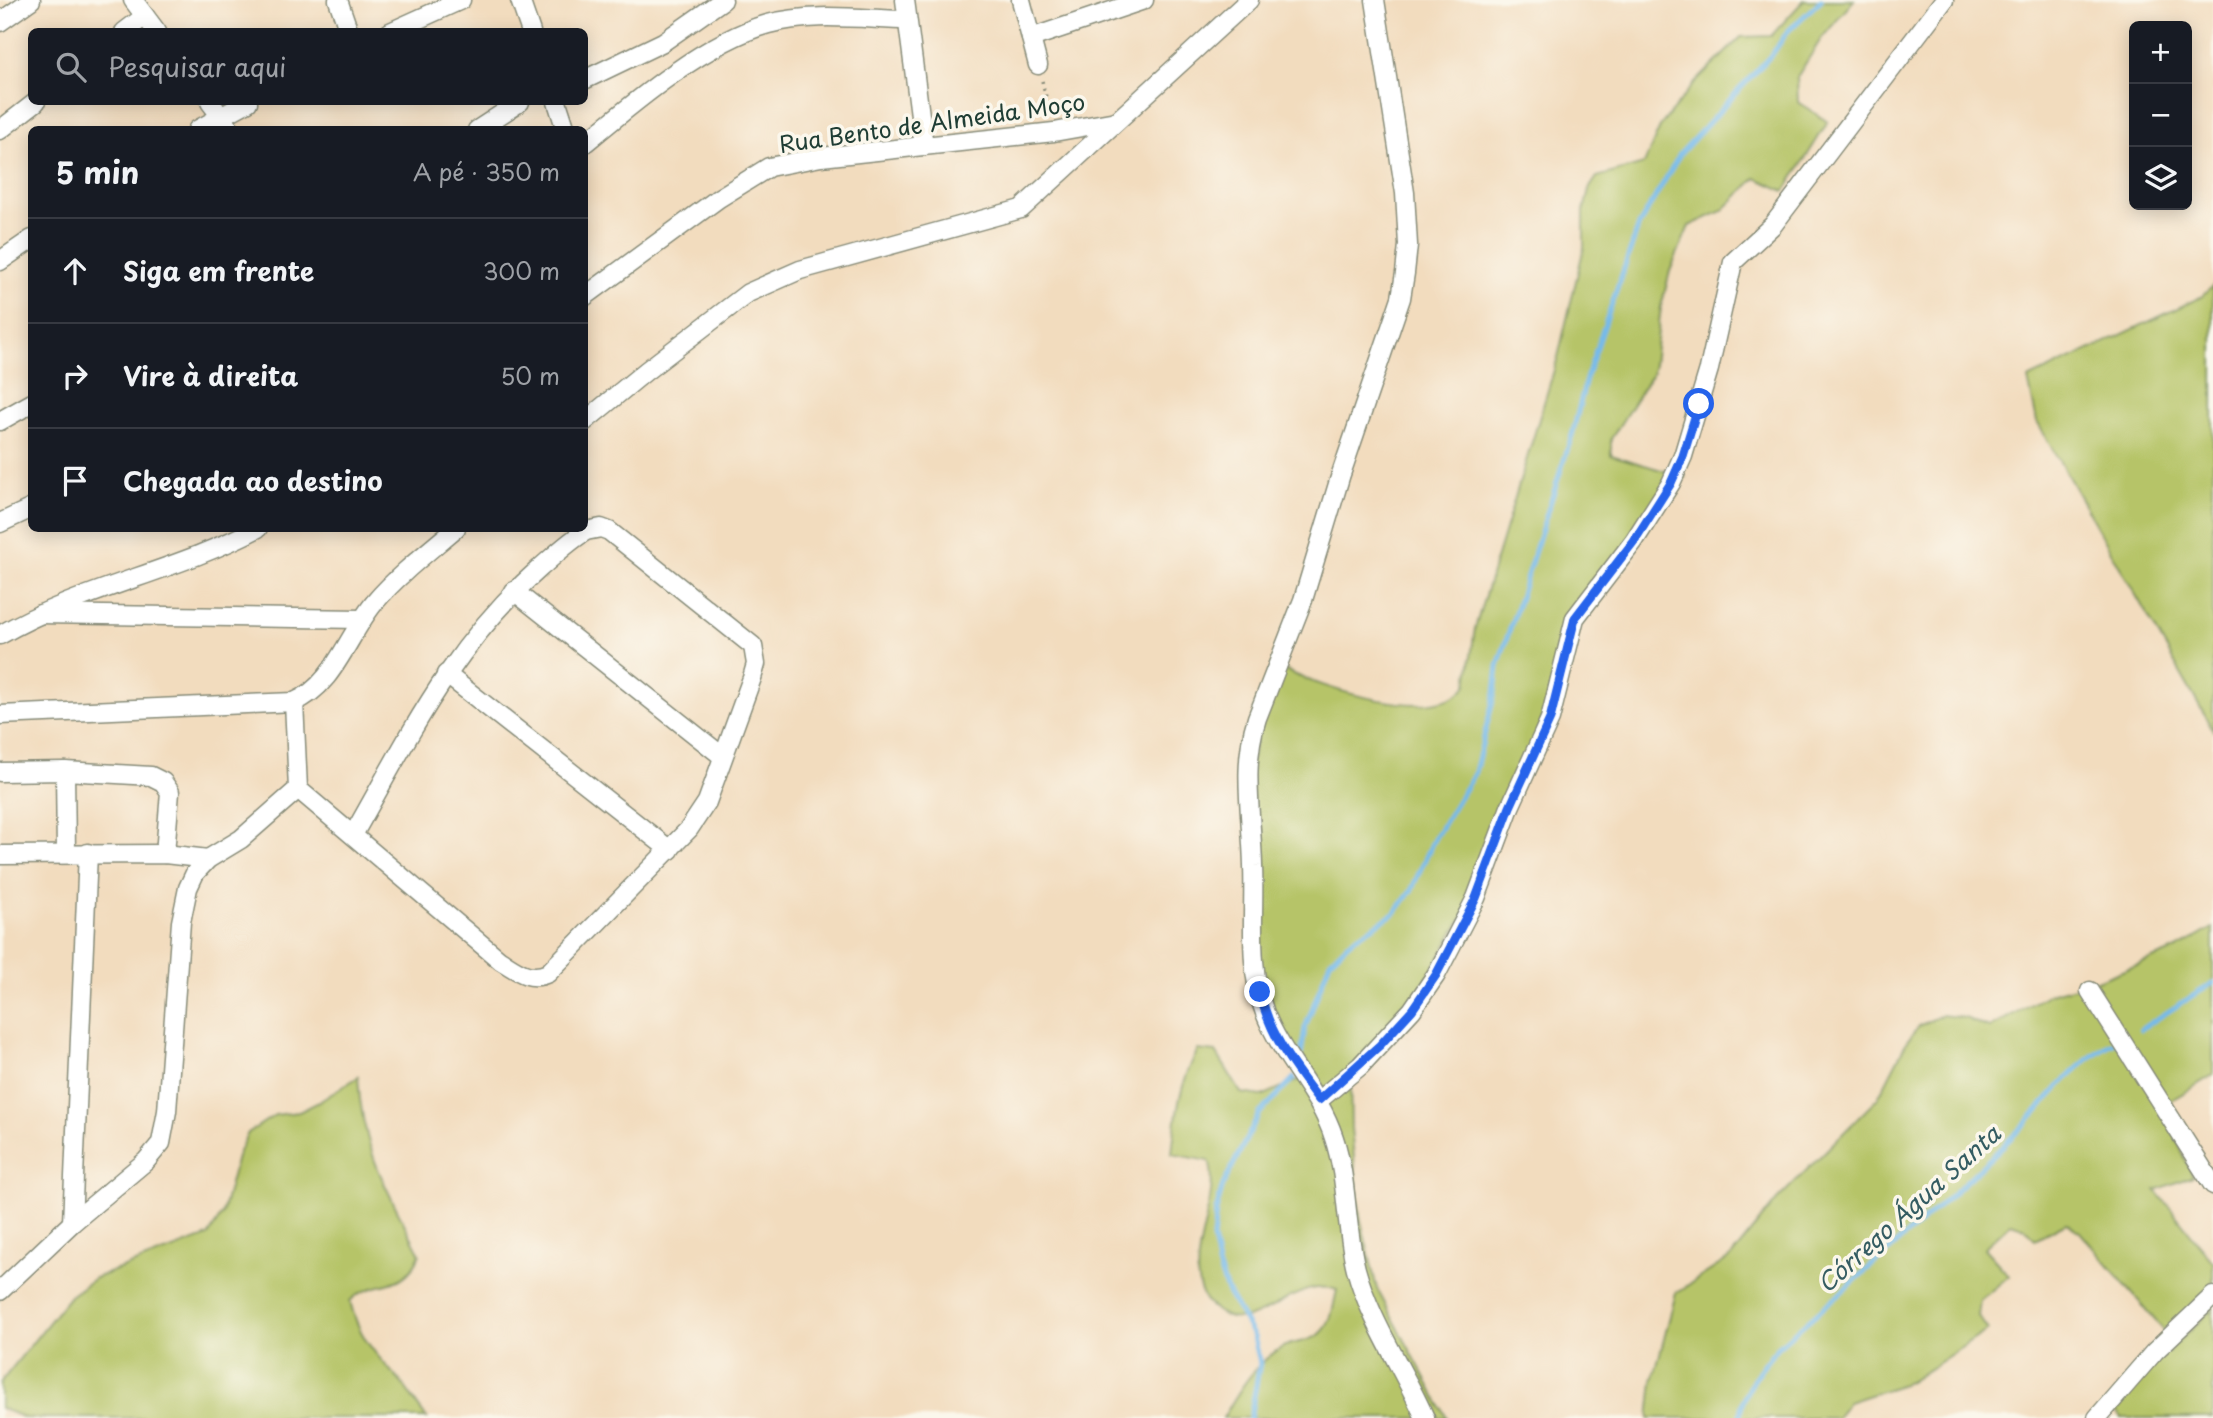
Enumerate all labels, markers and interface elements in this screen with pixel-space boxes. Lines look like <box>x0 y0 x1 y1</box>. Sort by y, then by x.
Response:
map controls <box>2129 21 2192 210</box>
button: + <box>2129 21 2192 84</box>
search box <box>28 28 588 105</box>
text: Pesquisar aqui <box>108 47 286 86</box>
icon: search <box>52 48 90 86</box>
street label: Rua Bento de Almeida Moço <box>777 83 1087 161</box>
button: − <box>2129 84 2192 147</box>
button: layers <box>2129 147 2192 210</box>
text: 5 min <box>56 149 139 194</box>
text: A pé · 350 m <box>413 154 560 189</box>
text: Siga em frente <box>123 251 314 290</box>
icon: ahead <box>56 252 94 290</box>
text: 300 m <box>483 253 560 288</box>
text: Vire à direita <box>123 356 298 395</box>
icon: right <box>56 357 94 395</box>
text: 50 m <box>500 358 560 393</box>
route start <box>1683 388 1714 419</box>
text: Chegada ao destino <box>123 461 382 500</box>
icon: arrive <box>56 462 94 500</box>
route end <box>1244 976 1275 1007</box>
water label: Córrego Água Santa <box>1808 1115 2008 1300</box>

